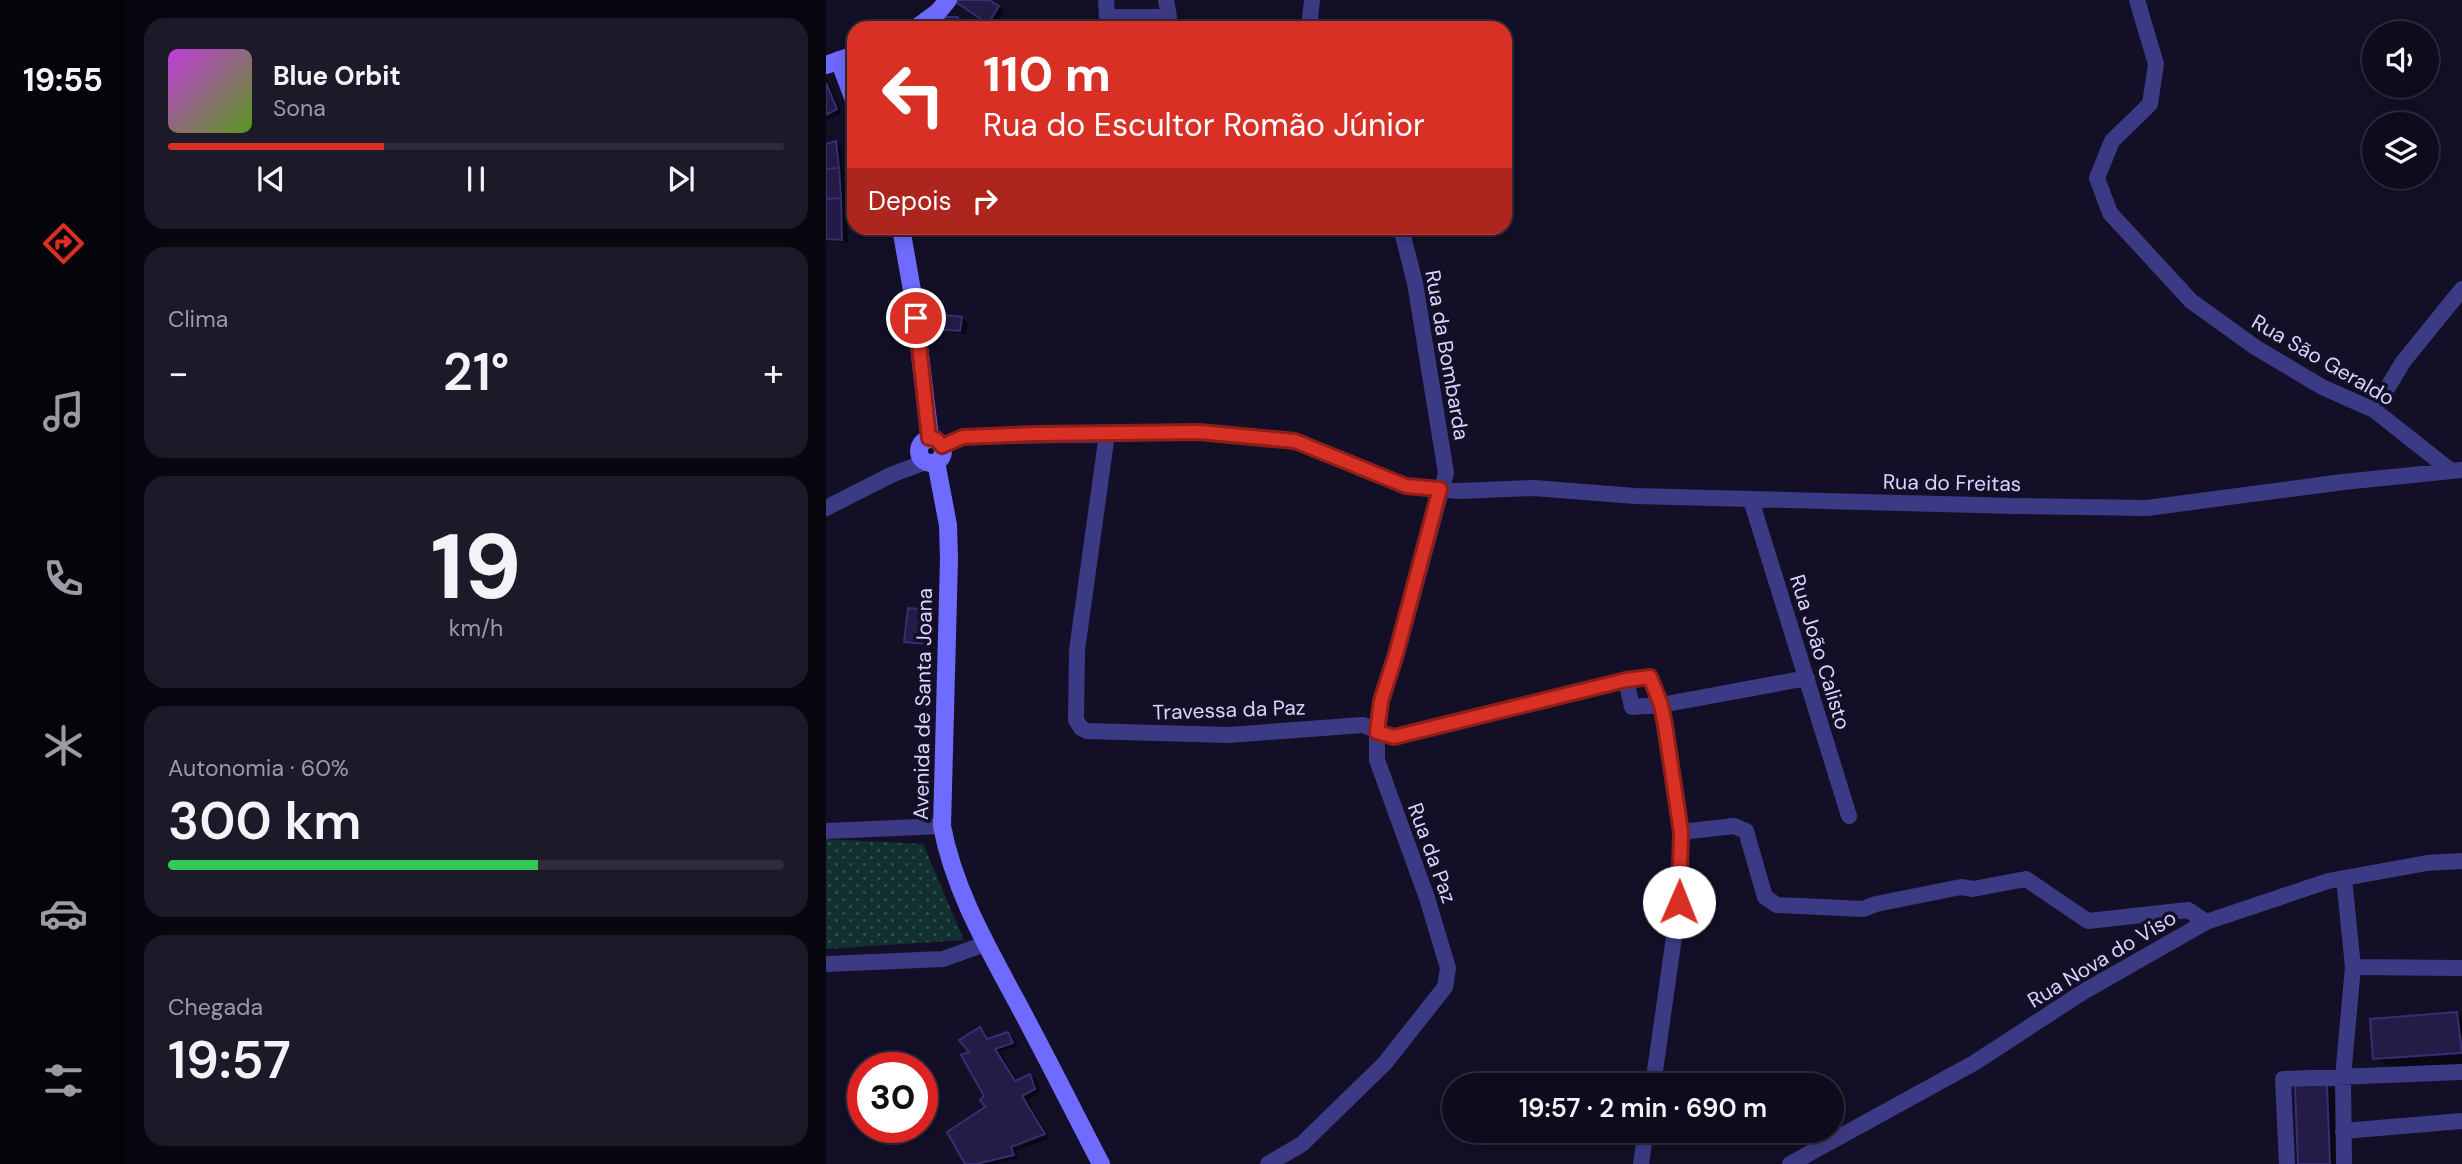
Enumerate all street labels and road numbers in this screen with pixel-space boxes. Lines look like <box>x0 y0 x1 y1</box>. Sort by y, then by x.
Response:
street label: Rua da Bombarda <box>1418 268 1476 442</box>
street label: Rua São Geraldo <box>2246 308 2400 412</box>
street label: Rua do Freitas <box>1883 468 2021 498</box>
street label: Rua João Calisto <box>1783 571 1857 733</box>
street label: Avenida de Santa Joana <box>907 588 939 820</box>
street label: Travessa da Paz <box>1152 693 1306 727</box>
street label: Rua da Paz <box>1401 799 1463 907</box>
street label: Rua Nova do Viso <box>2022 904 2182 1014</box>

